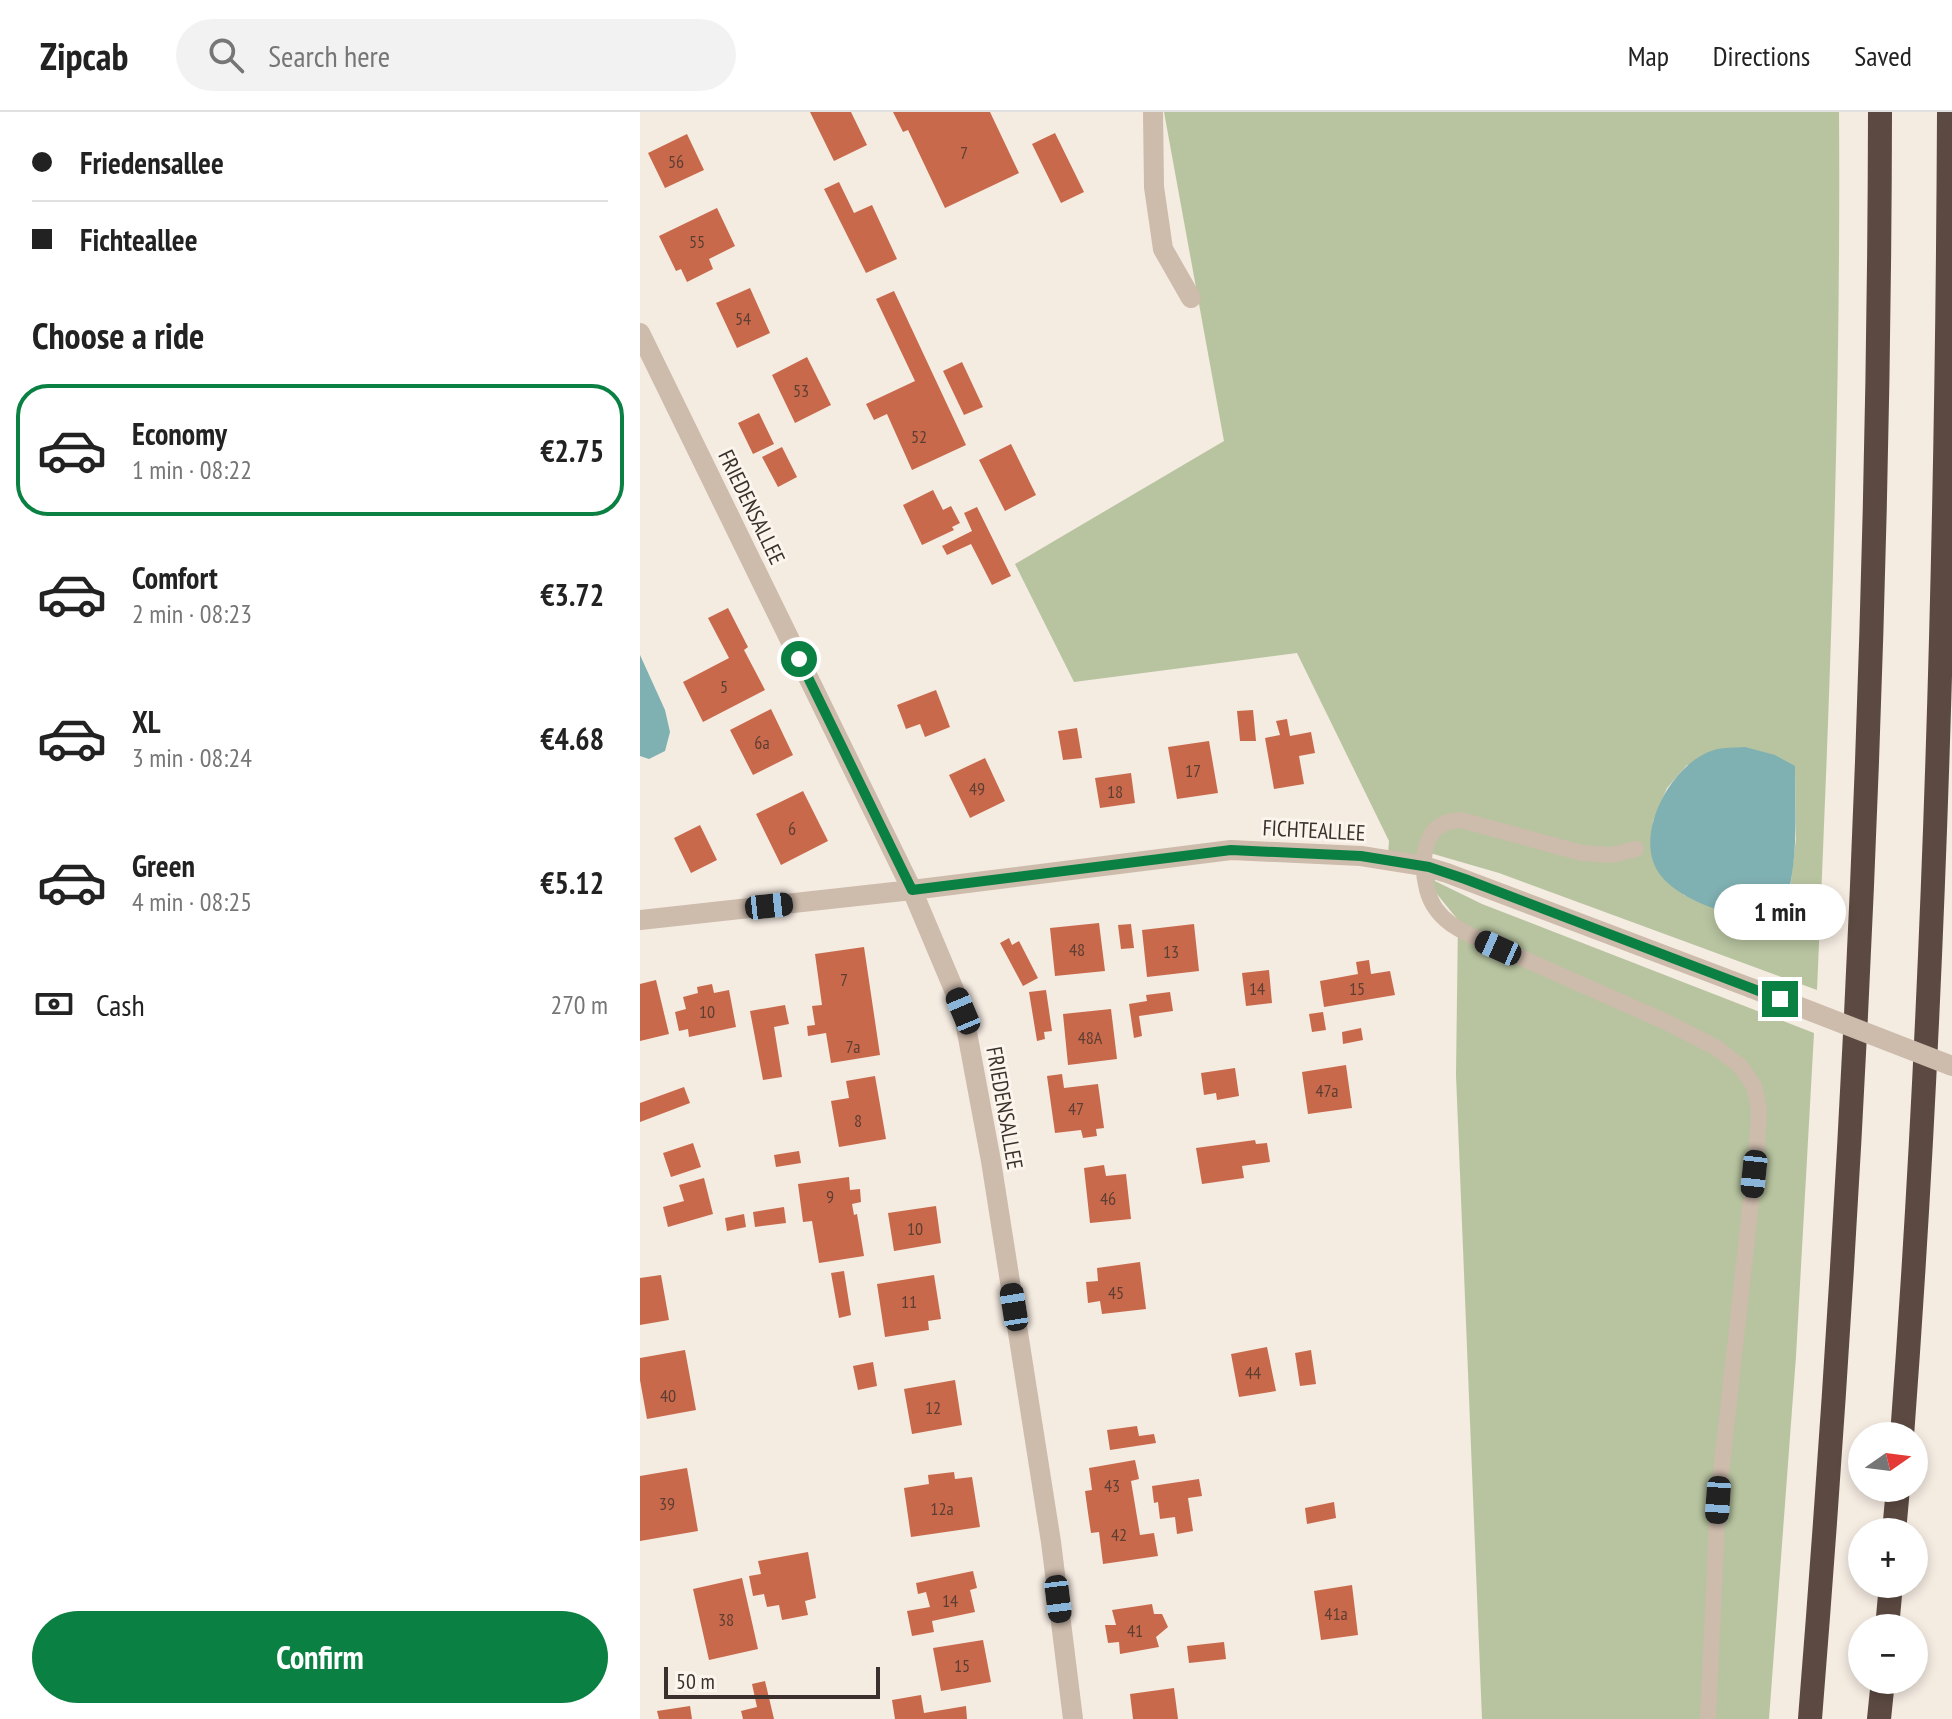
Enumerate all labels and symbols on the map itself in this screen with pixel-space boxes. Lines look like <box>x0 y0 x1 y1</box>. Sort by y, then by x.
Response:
house number: 7 <box>960 141 968 164</box>
house number: 56 <box>668 150 684 173</box>
house number: 55 <box>689 230 705 253</box>
house number: 54 <box>735 307 751 330</box>
house number: 53 <box>793 379 809 402</box>
house number: 52 <box>911 425 927 448</box>
street label: FRIEDENSALLEE <box>712 445 792 569</box>
route start <box>781 641 817 677</box>
house number: 5 <box>720 675 728 698</box>
house number: 6a <box>754 731 770 754</box>
house number: 17 <box>1185 759 1201 782</box>
house number: 49 <box>969 777 985 800</box>
house number: 18 <box>1107 780 1123 803</box>
street label: FICHTEALLEE <box>1262 813 1366 847</box>
house number: 6 <box>788 817 796 840</box>
callout: 1 min <box>1714 883 1846 939</box>
car <box>744 892 794 920</box>
car <box>1471 927 1525 969</box>
house number: 48 <box>1069 938 1085 961</box>
house number: 13 <box>1163 940 1179 963</box>
house number: 7 <box>840 968 848 991</box>
house number: 14 <box>1249 977 1265 1000</box>
house number: 15 <box>1349 977 1365 1000</box>
route end <box>1762 981 1798 1017</box>
car <box>943 984 983 1038</box>
house number: 10 <box>699 1000 715 1023</box>
house number: 48A <box>1078 1026 1103 1049</box>
house number: 7a <box>845 1035 861 1058</box>
street label: FRIEDENSALLEE <box>980 1045 1030 1171</box>
house number: 47a <box>1315 1079 1339 1102</box>
house number: 47 <box>1068 1097 1084 1120</box>
house number: 8 <box>854 1109 862 1132</box>
car <box>1740 1149 1768 1199</box>
house number: 9 <box>826 1185 834 1208</box>
house number: 46 <box>1100 1187 1116 1210</box>
house number: 10 <box>907 1217 923 1240</box>
car <box>998 1281 1030 1333</box>
house number: 45 <box>1108 1281 1124 1304</box>
house number: 11 <box>901 1290 917 1313</box>
house number: 44 <box>1245 1361 1261 1384</box>
house number: 40 <box>660 1384 676 1407</box>
house number: 12 <box>925 1396 941 1419</box>
north arrow <box>1848 1422 1928 1502</box>
house number: 43 <box>1104 1474 1120 1497</box>
car <box>1704 1475 1732 1525</box>
house number: 39 <box>659 1492 675 1515</box>
house number: 12a <box>930 1497 954 1520</box>
house number: 42 <box>1111 1523 1127 1546</box>
car <box>1043 1574 1073 1624</box>
house number: 14 <box>942 1589 958 1612</box>
house number: 41a <box>1324 1602 1348 1625</box>
house number: 38 <box>718 1608 734 1631</box>
house number: 41 <box>1127 1619 1143 1642</box>
house number: 15 <box>954 1654 970 1677</box>
scale bar <box>664 1663 880 1699</box>

